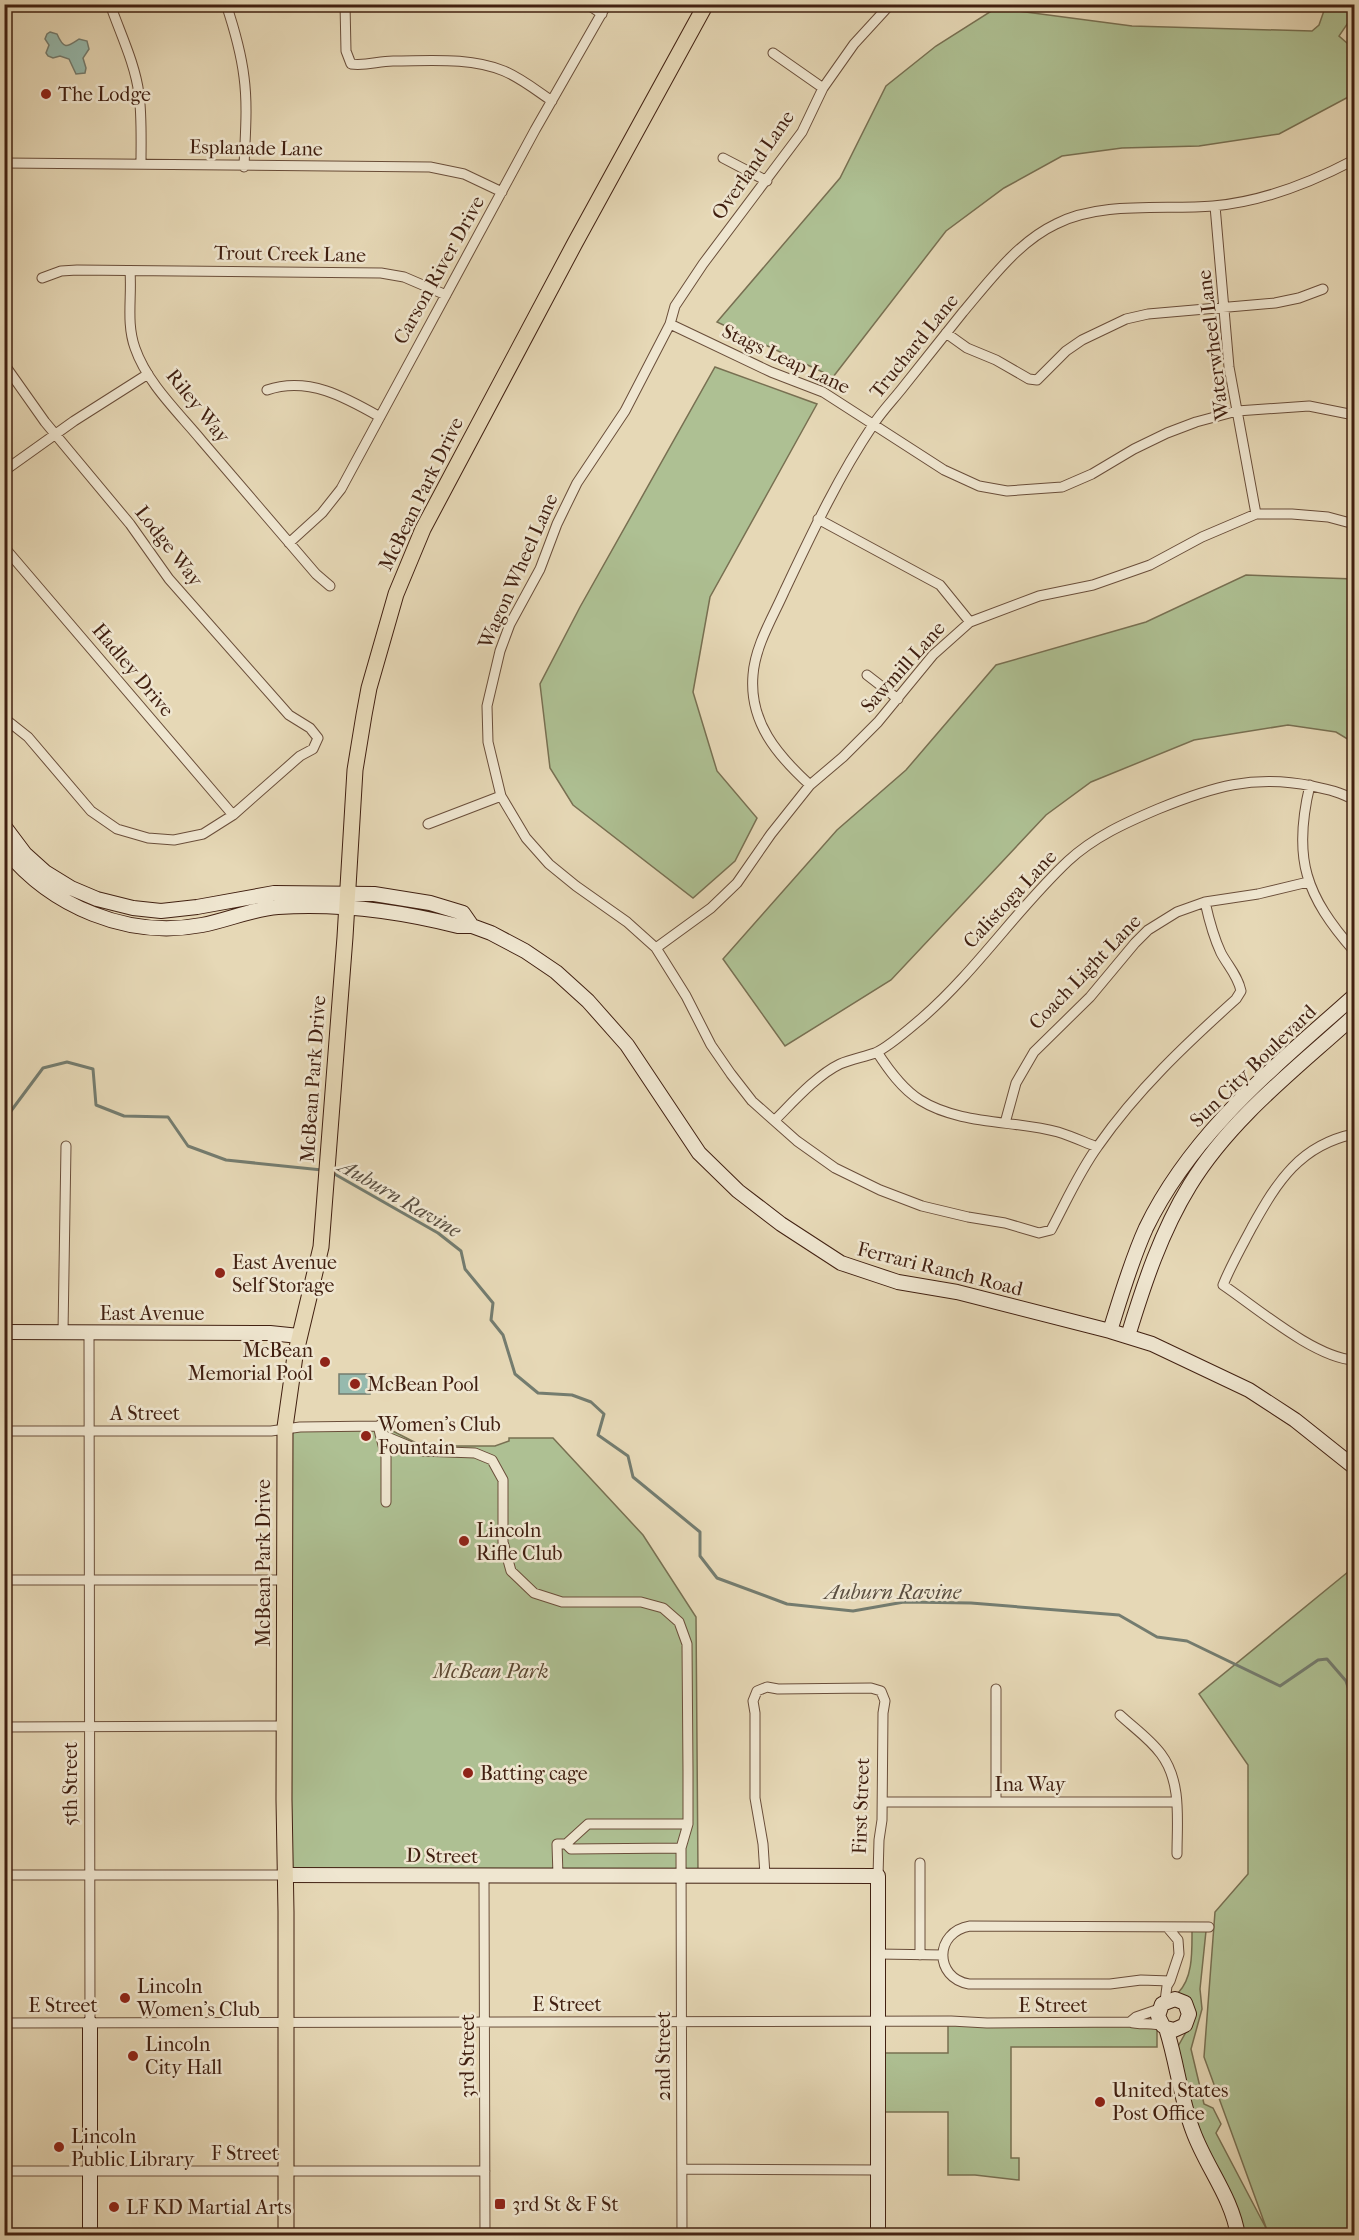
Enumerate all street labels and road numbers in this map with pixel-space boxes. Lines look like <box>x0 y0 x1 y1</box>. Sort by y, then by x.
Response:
street label: Overland Lane <box>707 106 799 224</box>
street label: Esplanade Lane <box>189 135 323 161</box>
street label: Carson River Drive <box>389 192 489 348</box>
street label: Trout Creek Lane <box>214 241 366 267</box>
street label: Waterwheel Lane <box>1192 268 1234 423</box>
street label: Truchard Lane <box>865 289 963 403</box>
street label: Stags Leap Lane <box>718 319 854 399</box>
street label: Riley Way <box>161 365 236 449</box>
street label: McBean Park Drive <box>374 413 468 574</box>
street label: Wagon Wheel Lane <box>473 490 563 653</box>
street label: Lodge Way <box>130 501 208 592</box>
street label: Sawmill Lane <box>856 617 950 717</box>
street label: Hadley Drive <box>87 619 179 721</box>
street label: Calistoga Lane <box>959 845 1061 953</box>
street label: Coach Light Lane <box>1024 910 1146 1034</box>
street label: McBean Park Drive <box>296 994 330 1163</box>
street label: Sun City Boulevard <box>1185 999 1322 1132</box>
street label: Ferrari Ranch Road <box>855 1237 1026 1301</box>
street label: East Avenue <box>100 1302 205 1325</box>
street label: A Street <box>109 1402 180 1425</box>
street label: McBean Park Drive <box>252 1479 275 1647</box>
street label: 5th Street <box>59 1742 82 1826</box>
street label: First Street <box>848 1757 874 1855</box>
street label: Ina Way <box>995 1773 1067 1796</box>
street label: D Street <box>406 1844 478 1868</box>
street label: E Street <box>532 1993 602 2016</box>
street label: E Street <box>28 1994 98 2017</box>
street label: E Street <box>1018 1994 1088 2017</box>
street label: 2nd Street <box>652 2011 675 2101</box>
street label: 3rd Street <box>456 2014 479 2098</box>
street label: F Street <box>211 2142 279 2165</box>

